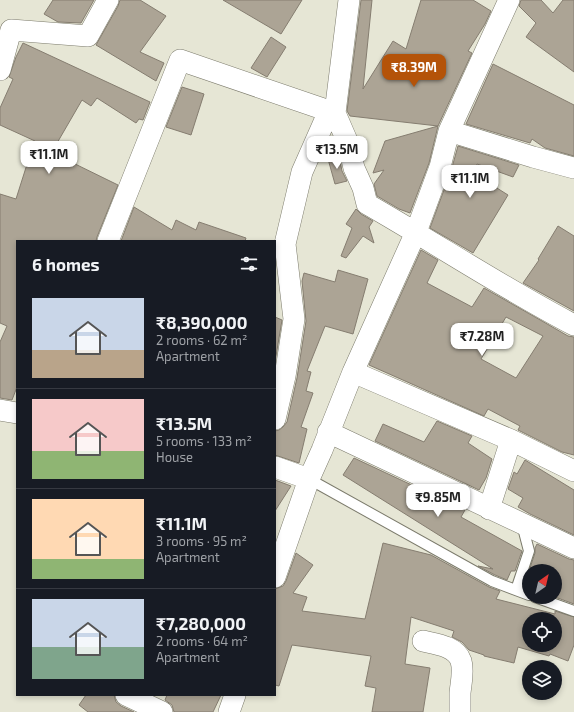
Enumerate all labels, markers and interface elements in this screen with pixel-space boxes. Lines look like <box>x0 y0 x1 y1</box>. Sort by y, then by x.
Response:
pin: ₹8.39M <box>381 54 447 88</box>
text: ₹8.39M <box>391 59 437 75</box>
pin: ₹13.5M <box>304 136 370 170</box>
pin: ₹11.1M <box>16 141 82 175</box>
text: ₹13.5M <box>316 141 358 157</box>
text: ₹11.1M <box>29 146 69 162</box>
pin: ₹11.1M <box>437 165 503 199</box>
text: ₹11.1M <box>450 170 490 186</box>
icon: filters <box>238 253 260 275</box>
text: 6 homes <box>32 254 100 274</box>
text: ₹8,390,000 <box>156 312 247 332</box>
icon: home <box>64 314 112 362</box>
pin: ₹7.28M <box>449 323 515 357</box>
text: ₹7.28M <box>460 328 504 344</box>
text: 2 rooms · 62 m² <box>156 332 247 348</box>
text: Apartment <box>156 348 220 364</box>
text: ₹13.5M <box>156 413 212 433</box>
icon: home <box>64 415 112 463</box>
text: 5 rooms · 133 m² <box>156 433 252 449</box>
text: House <box>156 449 193 465</box>
pin: ₹9.85M <box>405 484 471 518</box>
text: ₹9.85M <box>415 489 461 505</box>
text: ₹11.1M <box>156 513 207 533</box>
icon: home <box>64 515 112 563</box>
text: 3 rooms · 95 m² <box>156 533 247 549</box>
text: Apartment <box>156 549 220 565</box>
north arrow <box>522 564 562 604</box>
map controls <box>522 564 562 700</box>
button: locate <box>522 612 562 652</box>
text: ₹7,280,000 <box>156 613 246 633</box>
icon: home <box>64 615 112 663</box>
text: 2 rooms · 64 m² <box>156 633 248 649</box>
text: Apartment <box>156 649 220 665</box>
button: layers <box>522 660 562 700</box>

